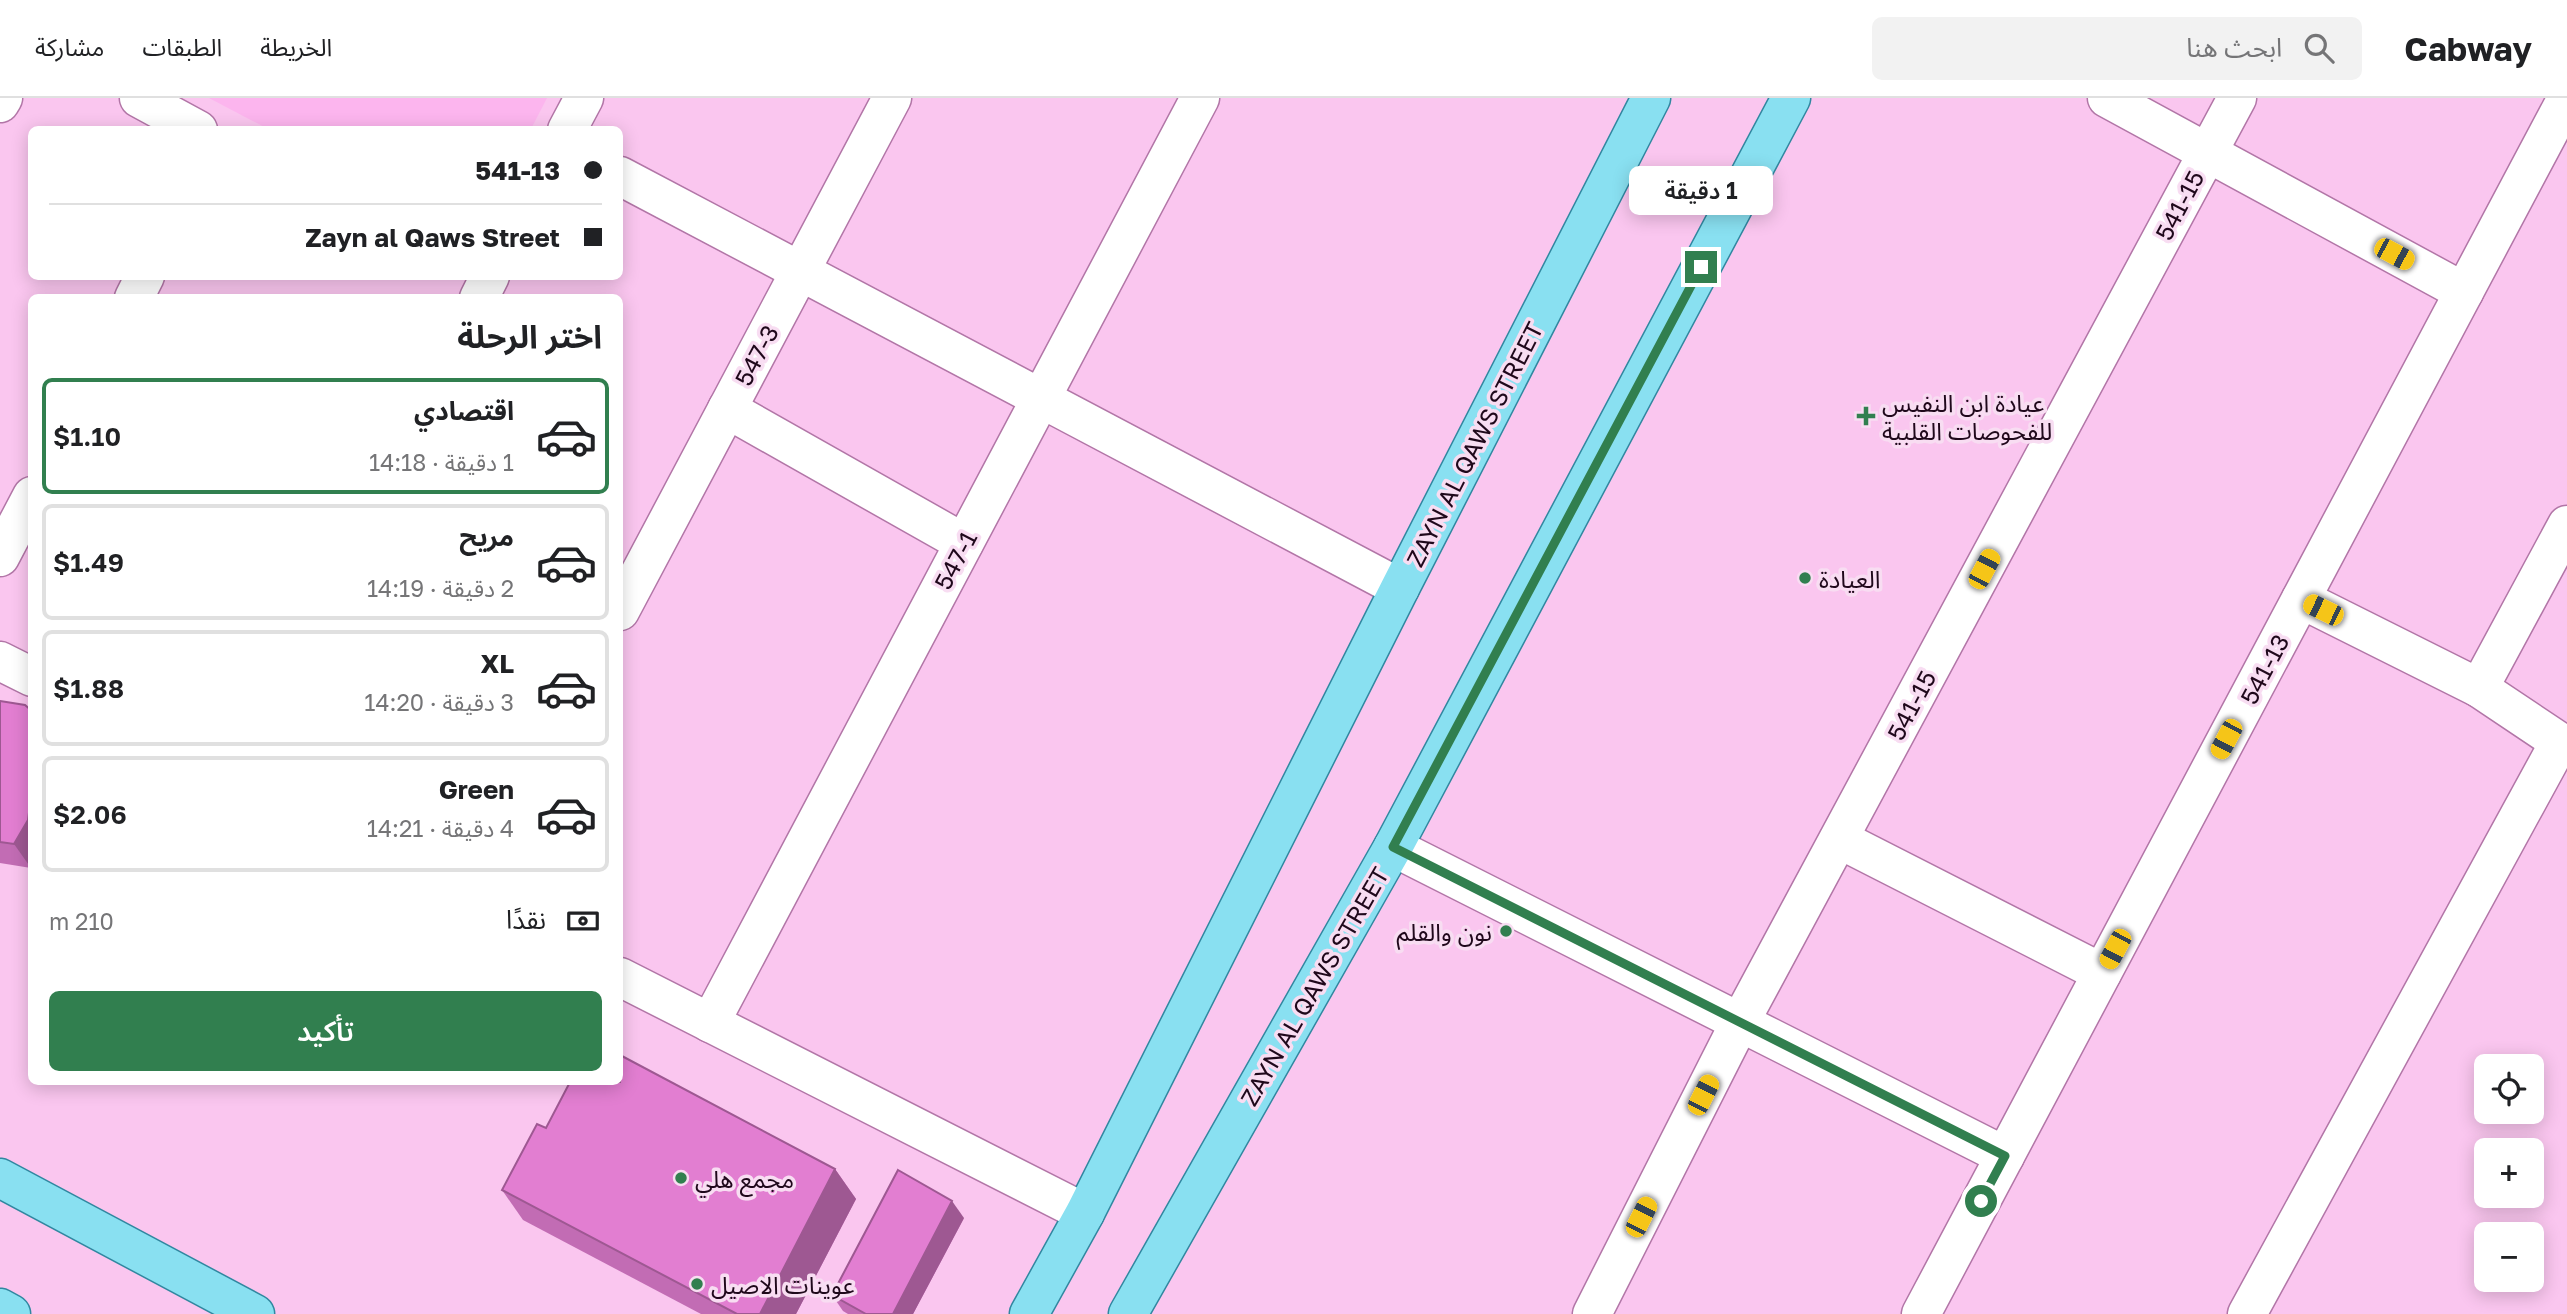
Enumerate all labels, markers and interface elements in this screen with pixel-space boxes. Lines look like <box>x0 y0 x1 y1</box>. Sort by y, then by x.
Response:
search box <box>1872 17 2362 80</box>
icon: search <box>2300 29 2338 67</box>
text: Cabway <box>2404 29 2532 68</box>
text: مشاركة <box>35 32 104 61</box>
text: الطبقات <box>142 32 222 61</box>
text: الخريطة <box>260 32 332 61</box>
text: ابحث هنا <box>2186 32 2282 63</box>
text: 541-13 <box>475 155 560 186</box>
street label: 541-15 <box>2149 165 2209 245</box>
callout: 1 دقيقة <box>1629 166 1773 214</box>
text: 1 دقيقة <box>1664 176 1738 204</box>
text: Zayn al Qaws Street <box>305 222 560 253</box>
car <box>2371 235 2418 273</box>
route end <box>1685 251 1717 283</box>
text: اختر الرحلة <box>457 317 602 355</box>
street label: ZAYN AL QAWS STREET <box>1400 317 1548 571</box>
street label: 547-3 <box>728 320 784 390</box>
place label: عيادة ابن النفيس للفحوصات القلبية <box>1882 388 2052 446</box>
text: اقتصادي <box>414 395 514 426</box>
icon: car <box>535 405 598 468</box>
marker: عيادة ابن النفيس للفحوصات القلبية <box>1856 406 1876 426</box>
text: $1.10 <box>53 421 121 452</box>
text: 1 دقيقة · 14:18 <box>369 448 514 476</box>
text: مريح <box>459 521 514 552</box>
street label: 547-1 <box>928 526 982 594</box>
icon: car <box>535 531 598 594</box>
car <box>1965 546 2004 592</box>
text: $1.49 <box>53 547 124 578</box>
place label: العيادة <box>1819 564 1881 593</box>
marker: العيادة <box>1797 570 1813 586</box>
text: 2 دقيقة · 14:19 <box>367 574 514 602</box>
car <box>2300 591 2347 629</box>
street label: 541-13 <box>2234 629 2294 709</box>
text: XL <box>480 648 514 679</box>
icon: car <box>535 657 598 720</box>
street label: 541-15 <box>1881 665 1941 745</box>
text: $1.88 <box>53 673 124 704</box>
text: 3 دقيقة · 14:20 <box>364 688 514 716</box>
car <box>2207 716 2246 762</box>
text: Green <box>439 774 514 805</box>
icon: car <box>535 783 598 846</box>
text: $2.06 <box>53 799 127 830</box>
text: 4 دقيقة · 14:21 <box>367 814 514 842</box>
street label: ZAYN AL QAWS STREET <box>1234 861 1394 1110</box>
icon: cash <box>564 902 602 940</box>
text: نقدًا <box>506 904 546 935</box>
text: 210 m <box>49 907 114 935</box>
place label: نون والقلم <box>1397 917 1492 950</box>
marker: نون والقلم <box>1498 923 1514 939</box>
car <box>2096 926 2135 972</box>
button: تأكيد <box>49 991 602 1071</box>
map controls <box>2474 1054 2544 1292</box>
button: locate <box>2474 1054 2544 1124</box>
car <box>1685 1072 1722 1118</box>
button: + <box>2474 1138 2544 1208</box>
place label: مجمع هلي <box>695 1164 794 1198</box>
marker: مجمع هلي <box>673 1170 689 1186</box>
route start <box>1965 1185 1997 1217</box>
car <box>1623 1194 1660 1240</box>
button: − <box>2474 1222 2544 1292</box>
place label: عوينات الاصيل <box>711 1270 854 1300</box>
marker: عوينات الاصيل <box>689 1276 705 1292</box>

